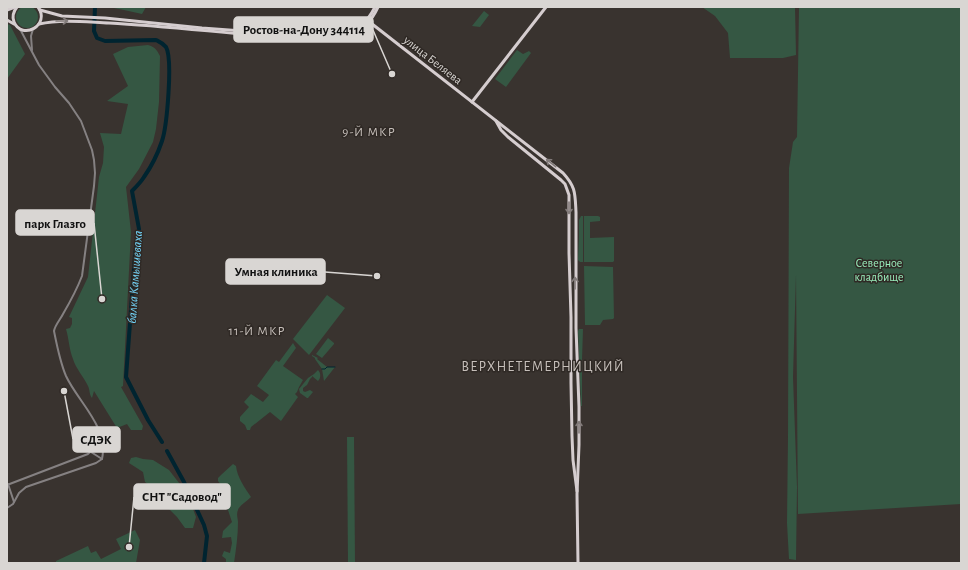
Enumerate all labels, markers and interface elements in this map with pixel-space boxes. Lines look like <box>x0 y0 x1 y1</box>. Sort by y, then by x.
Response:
one-way arrow <box>55 17 68 25</box>
callout: Ростов-на-Дону 344114 <box>234 17 373 42</box>
text: Ростов-на-Дону 344114 <box>243 24 366 37</box>
street label: улица Беляева <box>400 33 465 88</box>
district label: 9-Й МКР <box>342 125 396 139</box>
one-way arrow <box>545 159 556 167</box>
one-way arrow <box>566 201 573 214</box>
callout: парк Глазго <box>16 210 94 235</box>
text: парк Глазго <box>24 218 86 231</box>
water label: балка Камышеваха <box>126 230 145 324</box>
park label: Северное кладбище <box>855 257 903 283</box>
callout: Умная клиника <box>226 259 325 284</box>
text: Умная клиника <box>234 266 318 279</box>
one-way arrow <box>571 277 579 290</box>
district label: 11-Й МКР <box>228 324 286 338</box>
district label: ВЕРХНЕТЕМЕРНИЦКИЙ <box>461 359 625 374</box>
one-way arrow <box>575 421 583 434</box>
callout: СДЭК <box>73 427 120 452</box>
text: СДЭК <box>80 434 112 447</box>
callout: СНТ "Садовод" <box>134 484 230 509</box>
text: СНТ "Садовод" <box>142 491 222 504</box>

